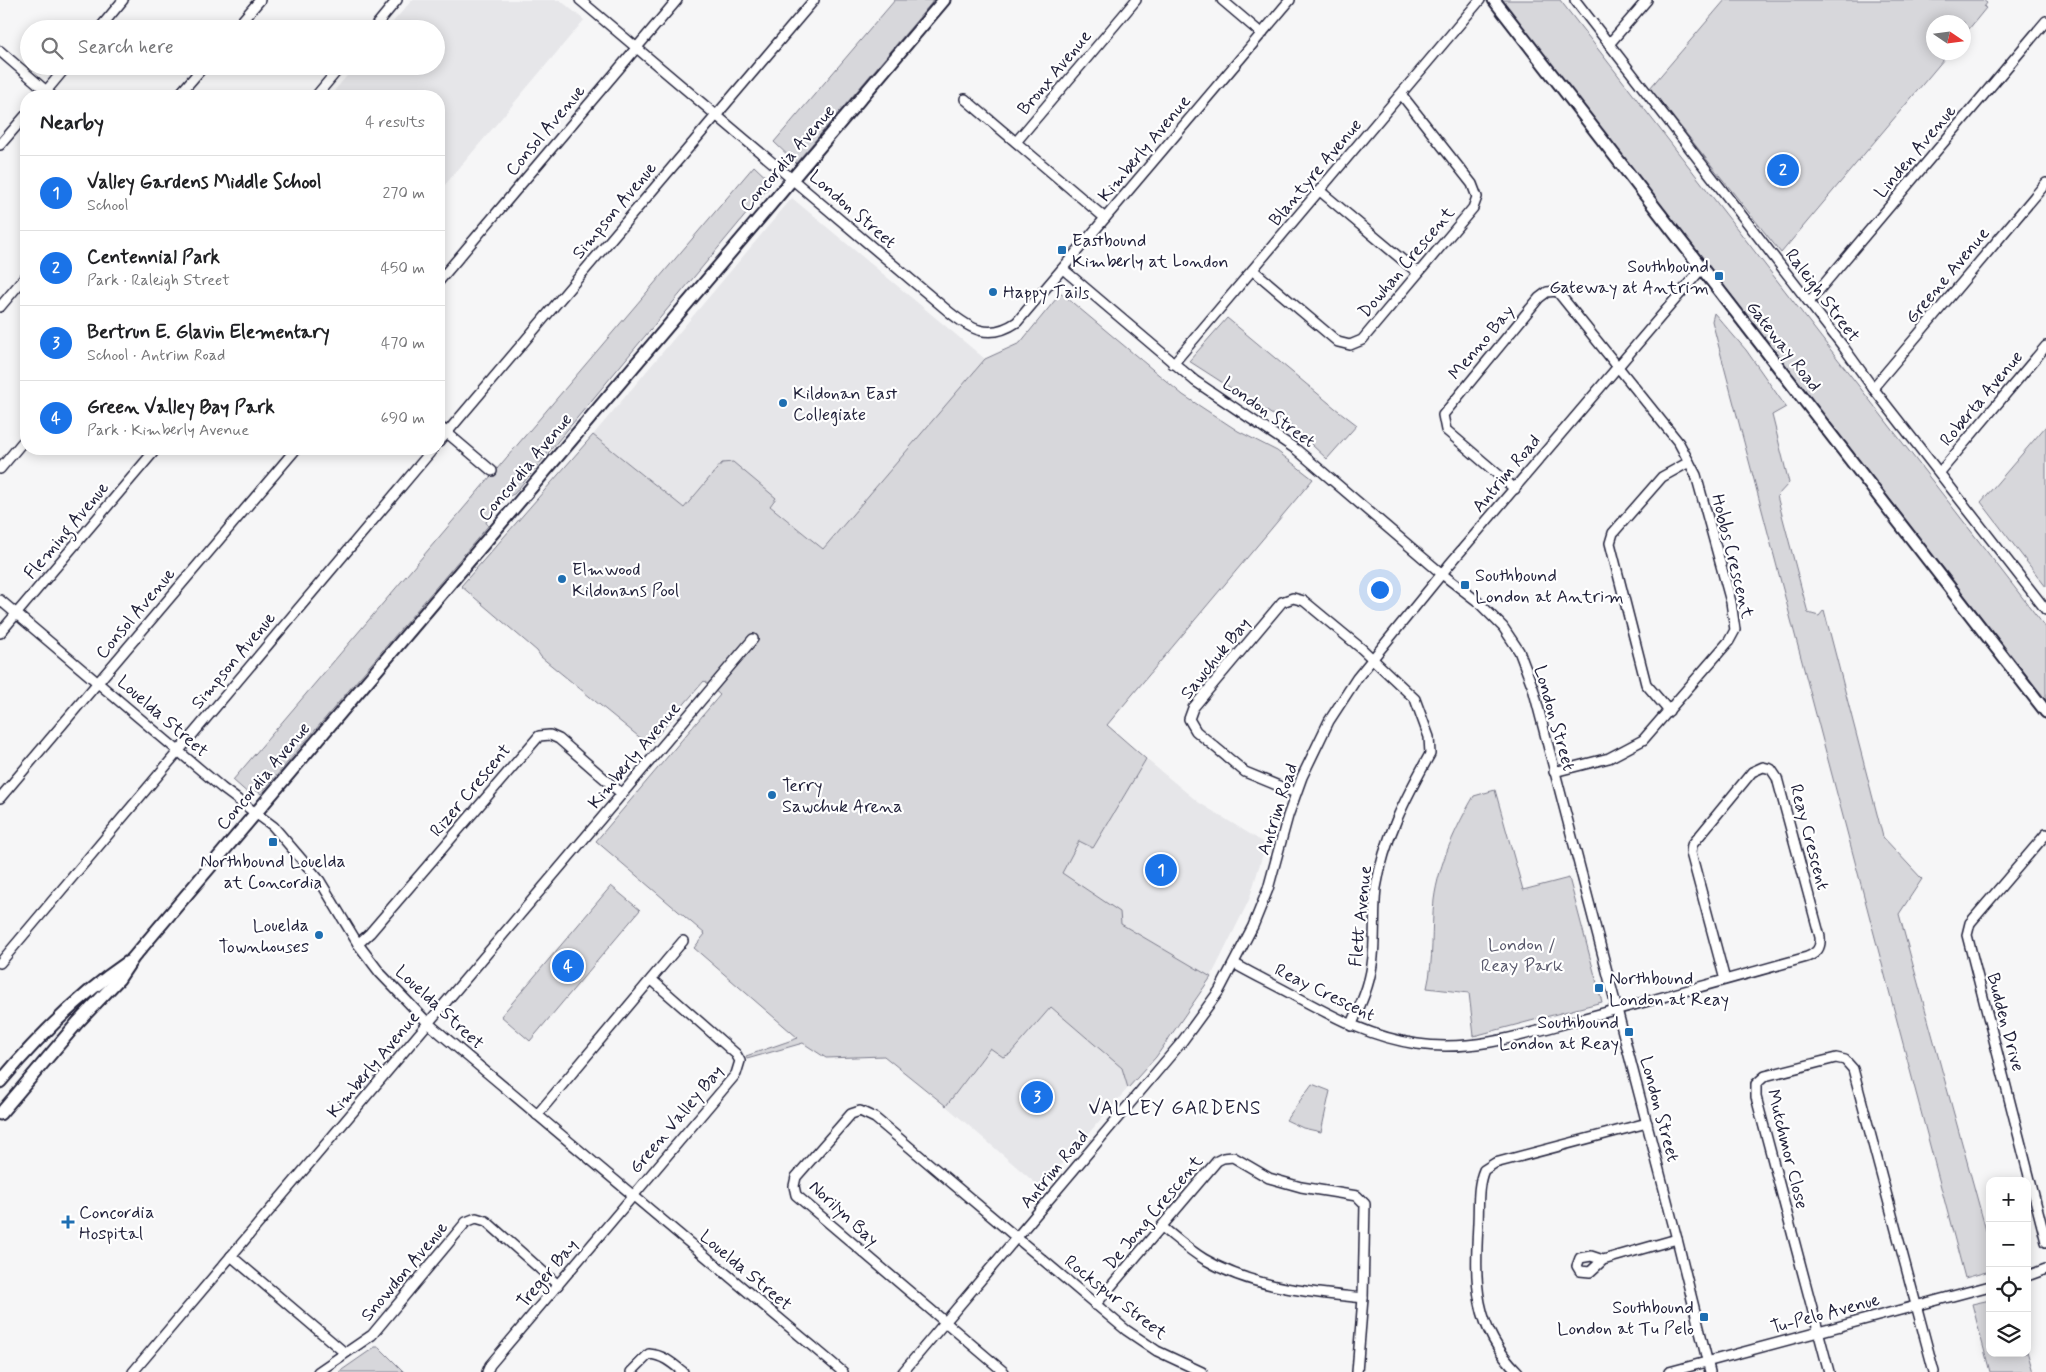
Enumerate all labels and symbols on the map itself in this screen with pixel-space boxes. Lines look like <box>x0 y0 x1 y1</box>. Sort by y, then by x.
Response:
north arrow <box>1926 15 1971 60</box>
street label: Bronx Avenue <box>1012 25 1098 120</box>
street label: Consol Avenue <box>500 80 591 181</box>
street label: Kimberly Avenue <box>1093 90 1197 207</box>
street label: Concordia Avenue <box>735 100 841 217</box>
street label: Linden Avenue <box>1870 100 1962 204</box>
street label: Blantyre Avenue <box>1264 114 1368 232</box>
pin: 2 <box>1767 151 1799 189</box>
street label: Simpson Avenue <box>567 157 663 265</box>
street label: London Street <box>804 165 901 255</box>
street label: Dowhan Crescent <box>1353 202 1461 323</box>
street label: Greene Avenue <box>1900 222 1995 329</box>
place label: Eastbound Kimberly at London <box>1072 229 1229 274</box>
marker: Eastbound Kimberly at London <box>1056 244 1068 256</box>
street label: Raleigh Street <box>1779 244 1865 347</box>
place label: Southbound Gateway at Antrim <box>1549 255 1709 300</box>
marker: Southbound Gateway at Antrim <box>1713 270 1725 282</box>
place label: Happy Tails <box>1003 281 1090 305</box>
marker: Happy Tails <box>987 286 999 298</box>
street label: Gateway Road <box>1740 296 1826 397</box>
street label: Menno Bay <box>1443 300 1520 385</box>
street label: Roberta Avenue <box>1935 346 2029 451</box>
street label: London Street <box>1217 372 1320 454</box>
place label: Kildonan East Collegiate <box>793 382 898 427</box>
marker: Kildonan East Collegiate <box>777 397 789 409</box>
street label: Concordia Avenue <box>473 408 578 527</box>
street label: Antrim Road <box>1467 430 1547 518</box>
street label: Fleming Avenue <box>19 477 116 586</box>
street label: Hobbs Crescent <box>1705 492 1759 621</box>
place label: Elmwood Kildonans Pool <box>572 558 679 603</box>
street label: Consol Avenue <box>90 563 181 664</box>
place label: Southbound London at Antrim <box>1475 564 1624 609</box>
marker: Elmwood Kildonans Pool <box>556 573 568 585</box>
your location <box>1367 577 1393 603</box>
marker: Southbound London at Antrim <box>1459 579 1471 591</box>
street label: Simpson Avenue <box>186 607 282 715</box>
street label: Sawchuk Bay <box>1175 613 1256 705</box>
street label: London Street <box>1528 663 1581 774</box>
street label: Louelda Street <box>112 670 213 763</box>
street label: Kimberly Avenue <box>583 697 687 814</box>
street label: Concordia Avenue <box>211 717 316 836</box>
street label: Rizer Crescent <box>425 739 517 842</box>
street label: Antrim Road <box>1252 760 1304 858</box>
place label: Terry Sawchuk Arena <box>782 774 902 819</box>
street label: Reay Crescent <box>1783 782 1835 893</box>
marker: Terry Sawchuk Arena <box>766 789 778 801</box>
marker: Northbound Louelda at Concordia <box>267 836 279 848</box>
place label: Northbound Louelda at Concordia <box>200 850 346 895</box>
pin: 1 <box>1145 851 1177 889</box>
street label: Flett Avenue <box>1344 864 1378 968</box>
place label: Louelda Townhouses <box>218 914 309 959</box>
marker: Louelda Townhouses <box>313 929 325 941</box>
park label: London / Reay Park <box>1481 933 1563 978</box>
pin: 4 <box>552 947 584 985</box>
street label: Reay Crescent <box>1270 958 1379 1028</box>
street label: Louelda Street <box>390 960 489 1055</box>
place label: Northbound London at Reay <box>1609 967 1729 1012</box>
street label: Budden Drive <box>1980 970 2030 1074</box>
marker: Northbound London at Reay <box>1593 982 1605 994</box>
street label: Kimberly Avenue <box>322 1006 426 1123</box>
place label: Southbound London at Reay <box>1499 1011 1619 1056</box>
marker: Southbound London at Reay <box>1623 1026 1635 1038</box>
street label: London Street <box>1633 1054 1685 1165</box>
street label: Green Valley Bay <box>624 1060 729 1179</box>
pin: 3 <box>1021 1078 1053 1116</box>
street label: Mutchmor Close <box>1761 1087 1813 1212</box>
district label: VALLEY GARDENS <box>1088 1096 1262 1121</box>
street label: Antrim Road <box>1015 1126 1095 1214</box>
street label: De Jong Crescent <box>1099 1150 1209 1275</box>
street label: Norilyn Bay <box>803 1175 883 1252</box>
place label: Concordia Hospital <box>79 1201 154 1246</box>
marker: Concordia Hospital <box>61 1215 75 1229</box>
street label: Snowdon Avenue <box>356 1216 454 1327</box>
street label: Louelda Street <box>694 1225 797 1316</box>
street label: Treger Bay <box>512 1234 584 1314</box>
street label: Rockspur Street <box>1059 1250 1172 1346</box>
street label: Tu-Pelo Avenue <box>1768 1288 1882 1340</box>
place label: Southbound London at Tu Pelo <box>1557 1296 1694 1341</box>
marker: Southbound London at Tu Pelo <box>1698 1311 1710 1323</box>

